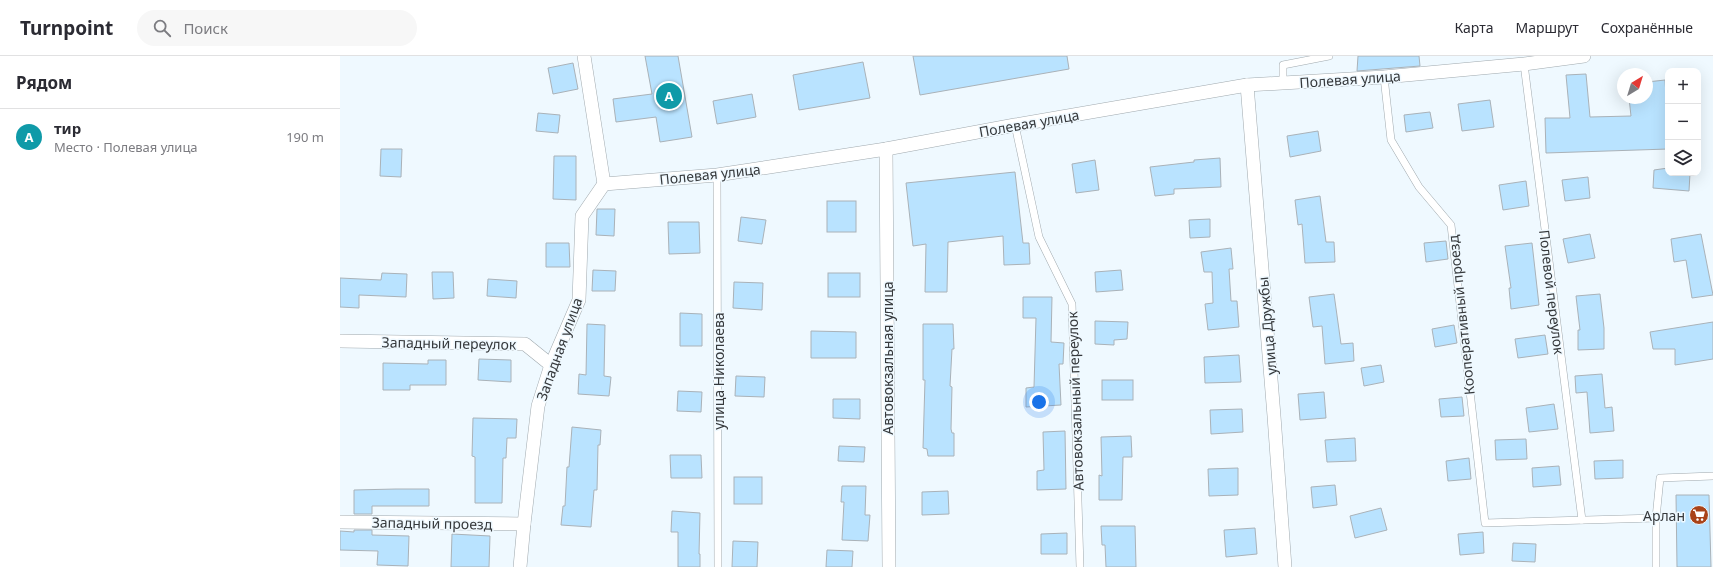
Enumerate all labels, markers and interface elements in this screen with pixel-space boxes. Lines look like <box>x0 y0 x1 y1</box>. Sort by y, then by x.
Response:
search box <box>137 10 417 46</box>
text: Turnpoint <box>20 15 113 41</box>
icon: search <box>151 17 173 39</box>
text: Поиск <box>183 18 228 38</box>
text: Карта <box>1454 18 1493 37</box>
text: Маршрут <box>1515 18 1579 37</box>
text: Сохранённые <box>1601 18 1693 37</box>
street label: Полевая улица <box>1299 66 1401 92</box>
north arrow <box>1617 68 1653 104</box>
map controls <box>1665 68 1701 176</box>
button: + <box>1665 68 1701 104</box>
text: Рядом <box>16 71 72 94</box>
pin: A <box>656 81 682 111</box>
button: − <box>1665 104 1701 140</box>
street label: Полевая улица <box>977 105 1081 141</box>
text: тир <box>54 118 81 138</box>
text: A <box>25 128 34 146</box>
text: 190 m <box>286 128 324 146</box>
text: Место · Полевая улица <box>54 138 198 156</box>
button: layers <box>1665 140 1701 176</box>
street label: Полевая улица <box>658 159 762 189</box>
street label: Полевой переулок <box>1535 229 1569 356</box>
street label: Кооперативный проезд <box>1443 234 1479 396</box>
street label: улица Дружбы <box>1253 276 1281 376</box>
street label: Автовокзальная улица <box>878 281 897 435</box>
street label: Западная улица <box>532 295 586 403</box>
street label: Автовокзальный переулок <box>1062 310 1088 491</box>
street label: улица Николаева <box>709 312 728 430</box>
street label: Западный переулок <box>382 332 517 354</box>
your location <box>1029 392 1049 412</box>
supermarket icon: Арлан <box>1688 504 1710 526</box>
place label: Арлан <box>1643 506 1685 525</box>
street label: Западный проезд <box>372 512 493 534</box>

